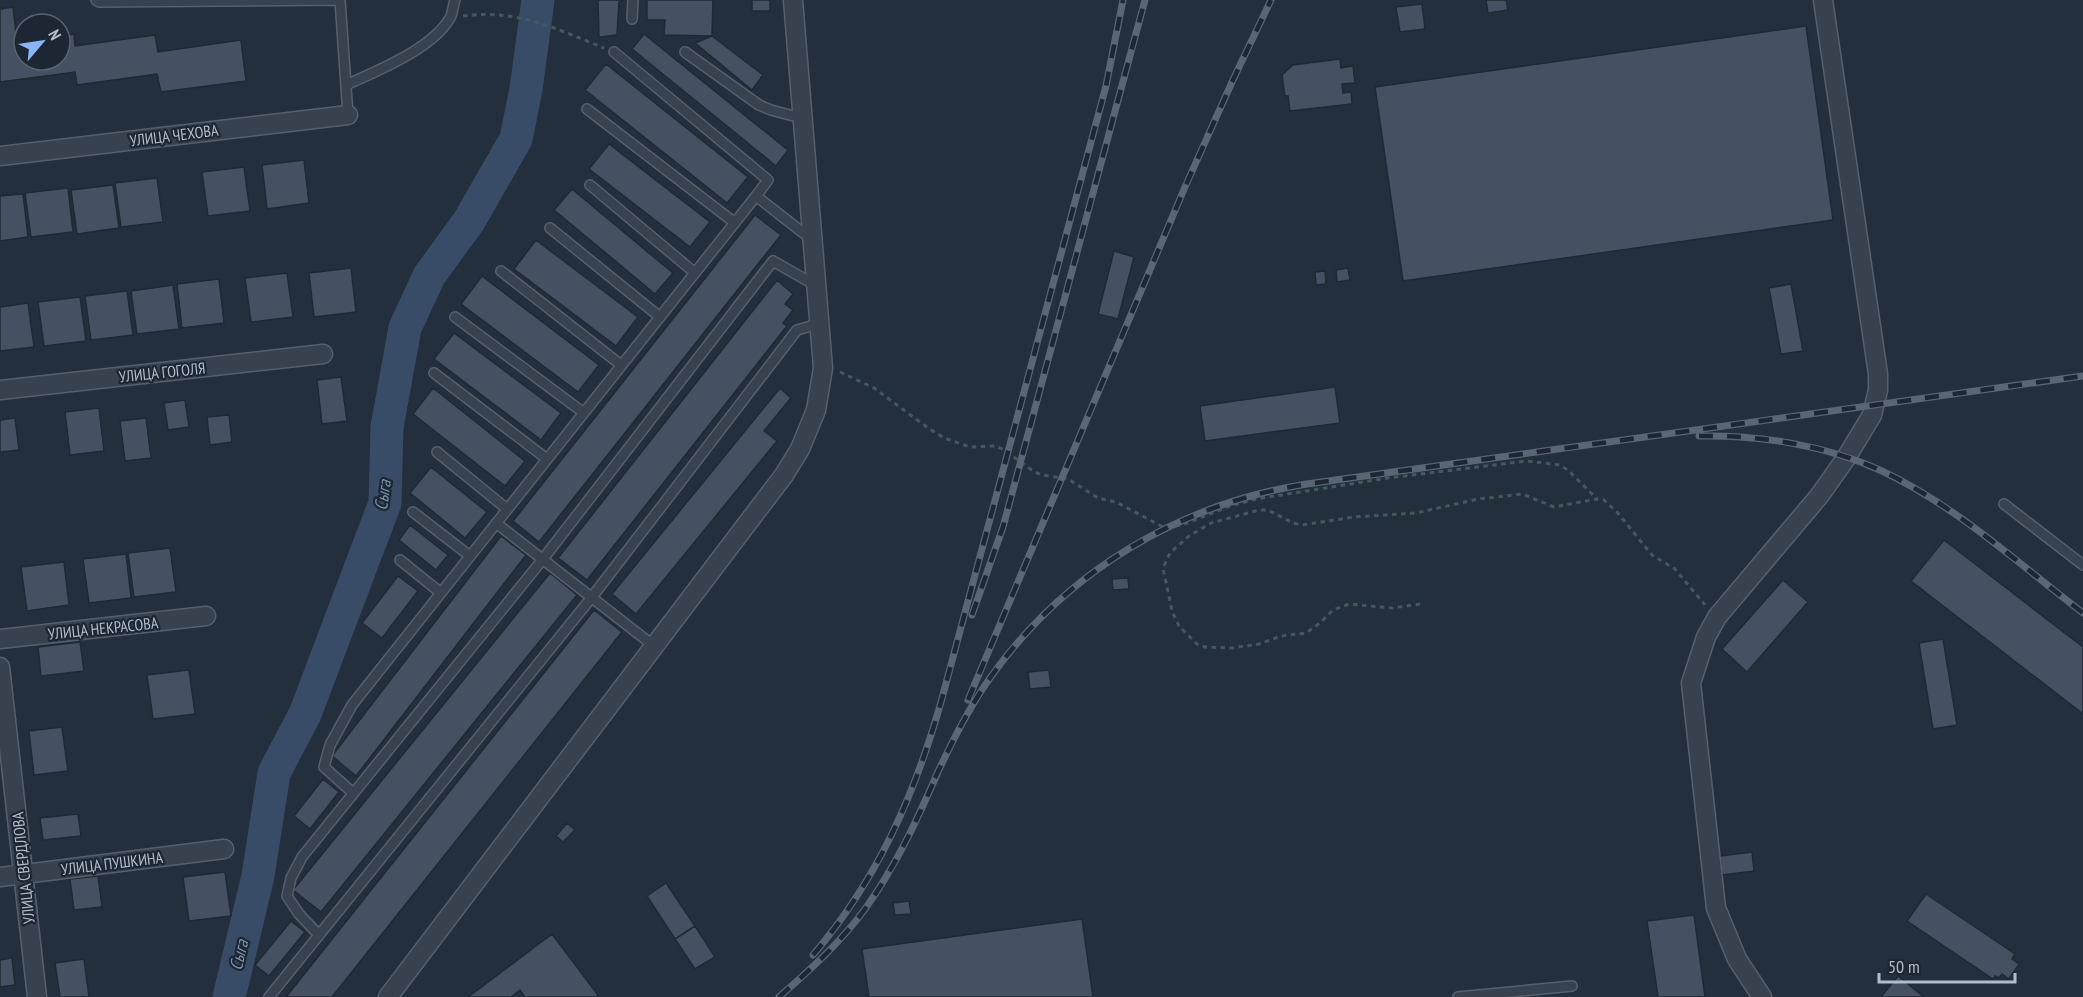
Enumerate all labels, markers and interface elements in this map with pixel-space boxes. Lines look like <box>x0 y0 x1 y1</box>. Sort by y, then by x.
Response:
north arrow <box>12 12 72 72</box>
text: N <box>44 26 66 43</box>
street label: УЛИЦА ЧЕХОВА <box>128 120 220 150</box>
street label: УЛИЦА ГОГОЛЯ <box>118 358 206 386</box>
water label: Сыга <box>369 477 396 512</box>
street label: УЛИЦА НЕКРАСОВА <box>47 612 160 644</box>
street label: УЛИЦА СВЕРДЛОВА <box>7 811 39 925</box>
street label: УЛИЦА ПУШКИНА <box>60 847 165 879</box>
water label: Сыга <box>224 937 253 972</box>
scale bar <box>1879 946 2016 984</box>
text: 50 m <box>1888 955 1920 978</box>

